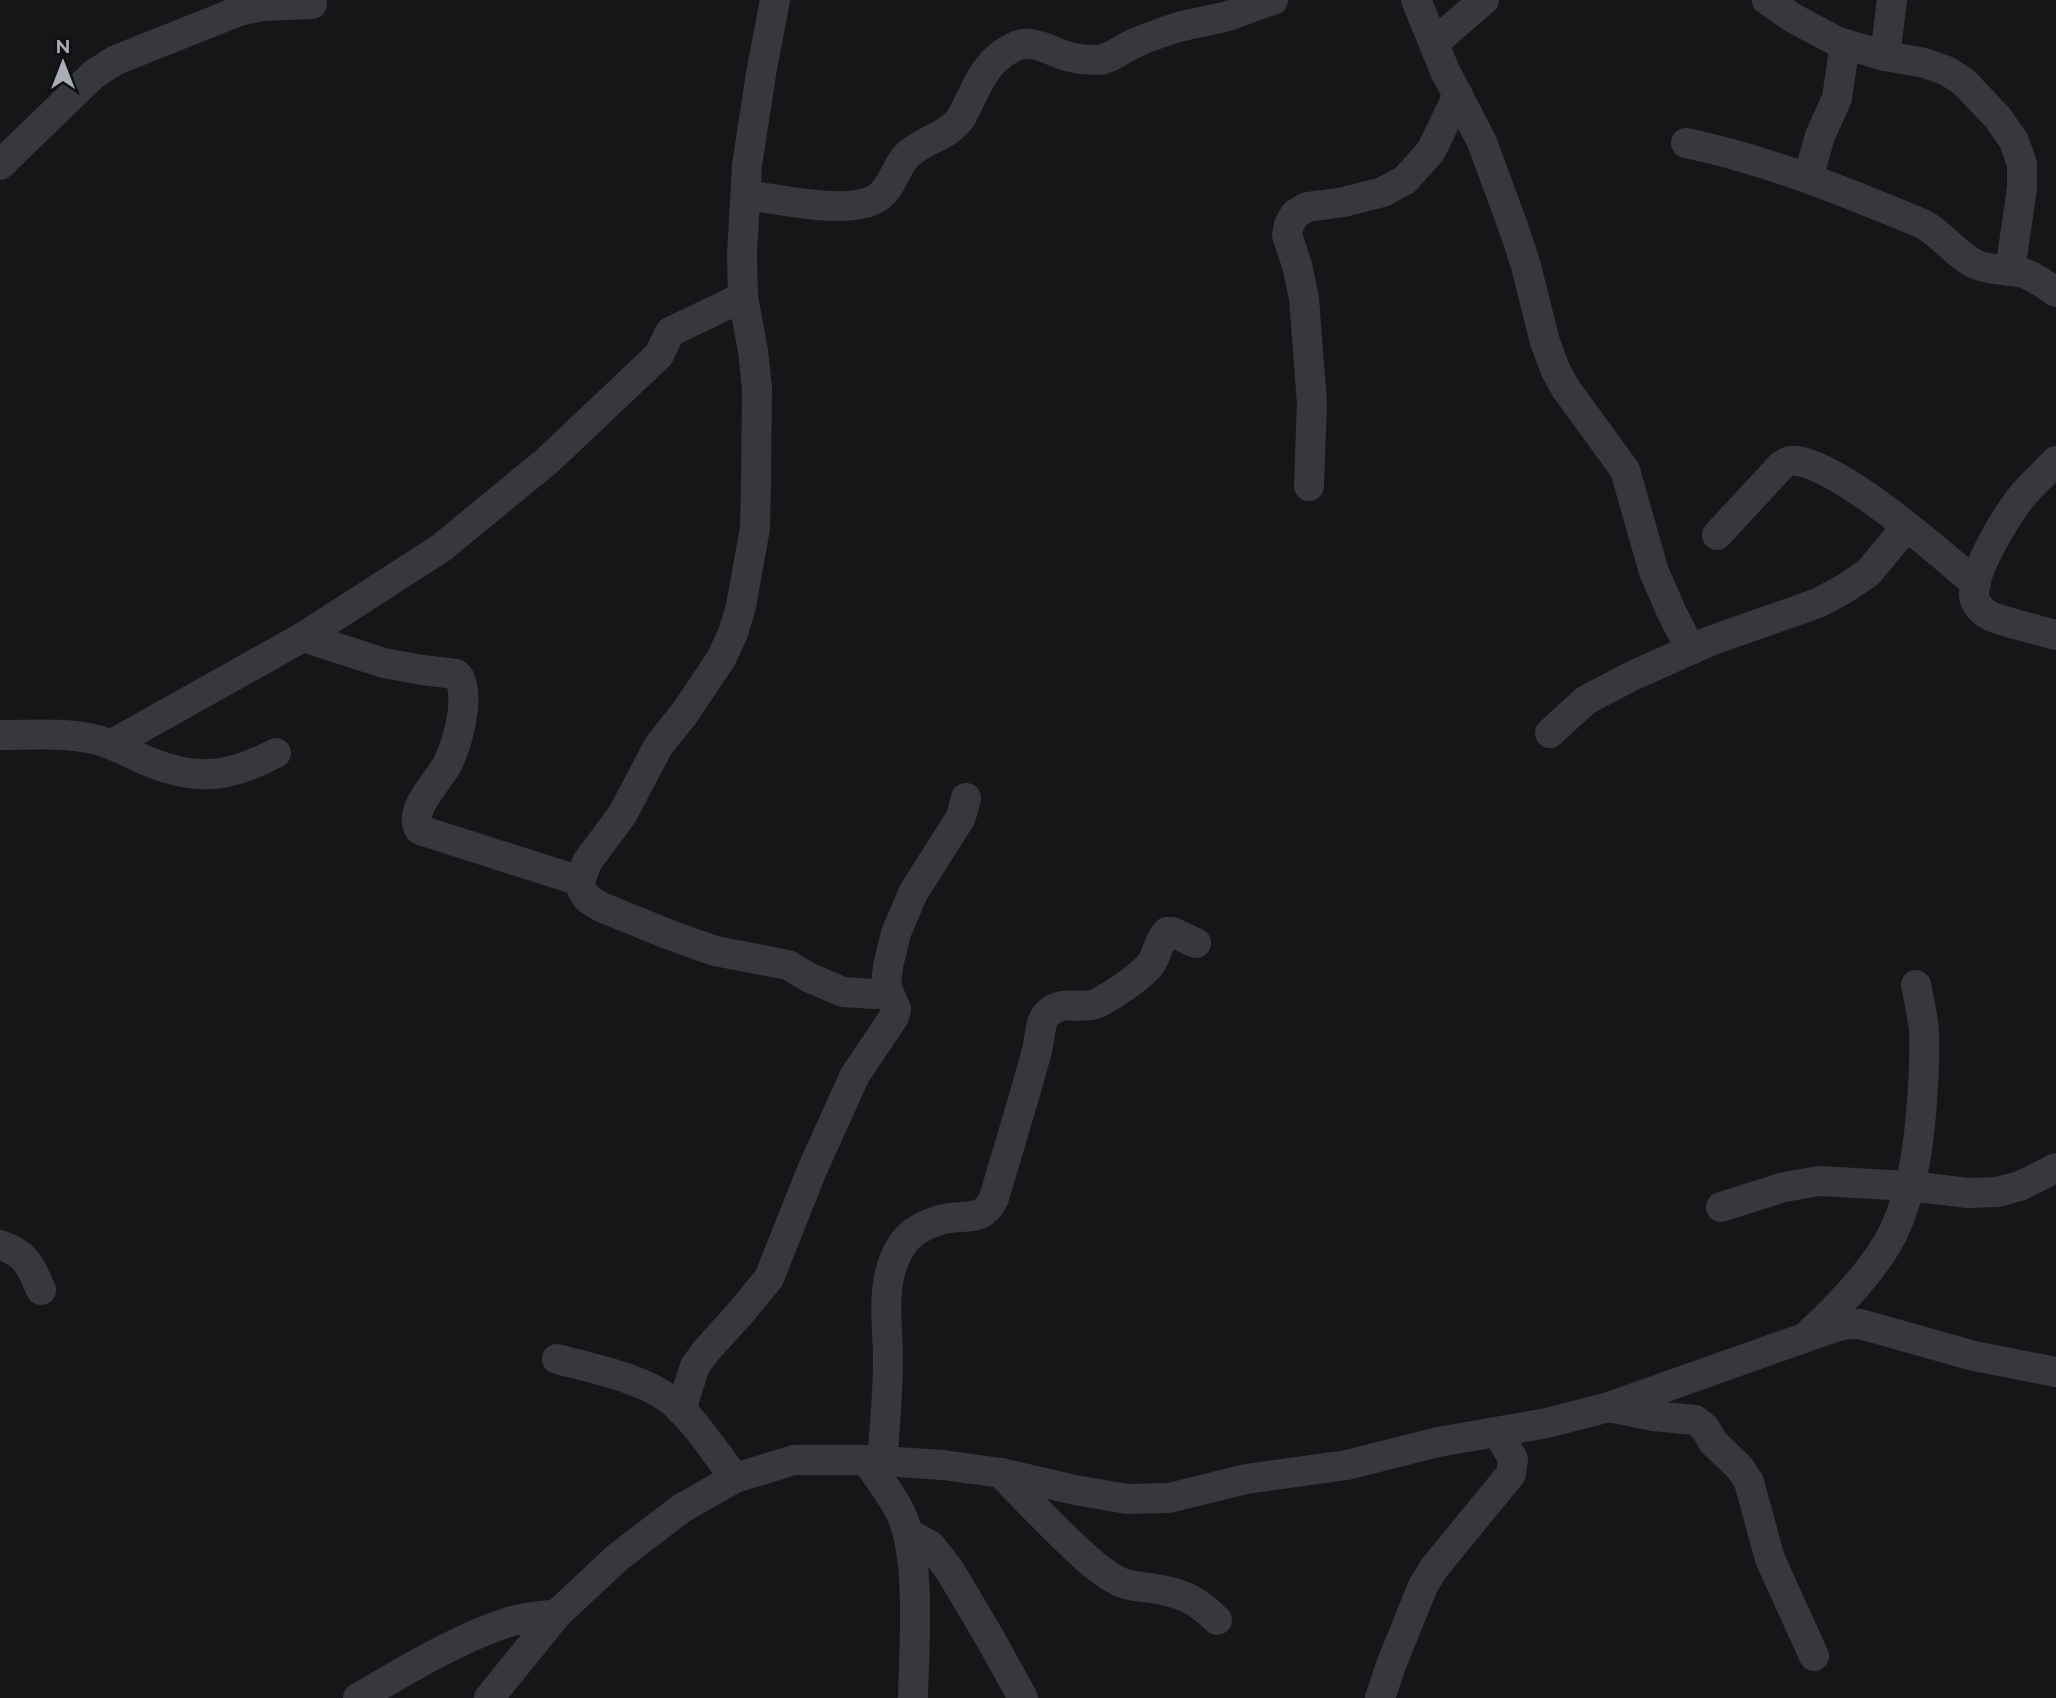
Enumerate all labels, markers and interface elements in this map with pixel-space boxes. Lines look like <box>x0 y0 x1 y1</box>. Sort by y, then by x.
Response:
north arrow <box>28 28 98 98</box>
text: N <box>56 35 70 57</box>

